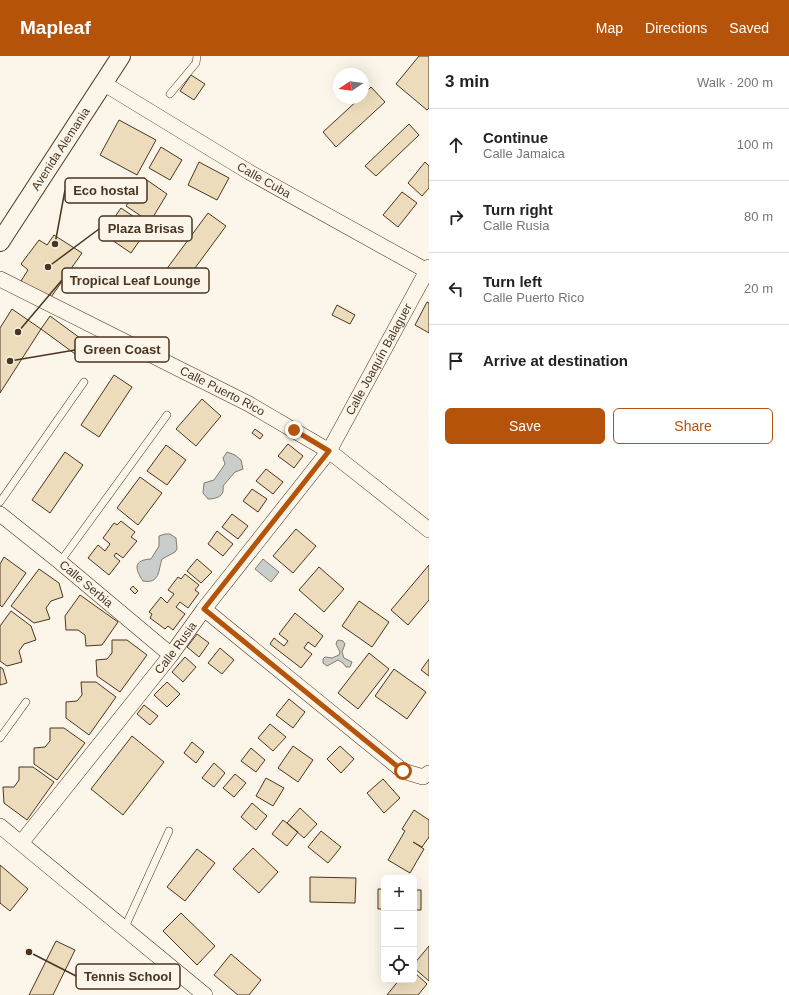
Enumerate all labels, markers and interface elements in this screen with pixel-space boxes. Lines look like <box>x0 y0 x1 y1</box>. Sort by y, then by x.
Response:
text: Mapleaf <box>20 17 91 38</box>
text: Map <box>596 20 623 36</box>
text: Directions <box>645 20 707 36</box>
text: Saved <box>729 20 769 36</box>
north arrow <box>333 68 369 104</box>
text: 3 min <box>445 72 489 91</box>
text: Walk · 200 m <box>697 75 773 90</box>
street label: Avenida Alemania <box>28 105 93 193</box>
text: Continue <box>483 129 548 146</box>
icon: ahead <box>445 134 467 156</box>
text: 100 m <box>737 137 773 152</box>
text: Calle Jamaica <box>483 146 565 161</box>
street label: Calle Cuba <box>234 159 294 201</box>
callout: Eco hostal <box>65 178 147 203</box>
text: Eco hostal <box>73 183 139 198</box>
text: Turn right <box>483 201 553 218</box>
icon: right <box>445 206 467 228</box>
text: 80 m <box>744 209 773 224</box>
callout: Plaza Brisas <box>99 216 192 241</box>
text: Calle Rusia <box>483 218 549 233</box>
text: Plaza Brisas <box>108 221 184 236</box>
callout: Tropical Leaf Lounge <box>62 268 209 293</box>
text: Tropical Leaf Lounge <box>70 273 200 288</box>
text: Turn left <box>483 273 542 290</box>
icon: left <box>445 278 467 300</box>
text: 20 m <box>744 281 773 296</box>
text: Calle Puerto Rico <box>483 290 584 305</box>
street label: Calle Joaquín Balaguer <box>343 301 415 418</box>
callout: Green Coast <box>75 337 169 362</box>
text: Green Coast <box>83 342 161 357</box>
icon: arrive <box>445 350 467 372</box>
text: Arrive at destination <box>483 352 628 369</box>
street label: Calle Puerto Rico <box>178 363 268 419</box>
button: Save <box>445 408 605 444</box>
button: Share <box>613 408 773 444</box>
route end <box>285 421 303 439</box>
street label: Calle Serbia <box>57 558 116 611</box>
street label: Calle Rusia <box>152 619 200 677</box>
route start <box>394 762 412 780</box>
map controls <box>381 875 417 983</box>
button: + <box>381 875 417 911</box>
button: − <box>381 911 417 947</box>
button: locate <box>381 947 417 983</box>
callout: Tennis School <box>76 964 180 989</box>
text: Tennis School <box>84 969 172 984</box>

